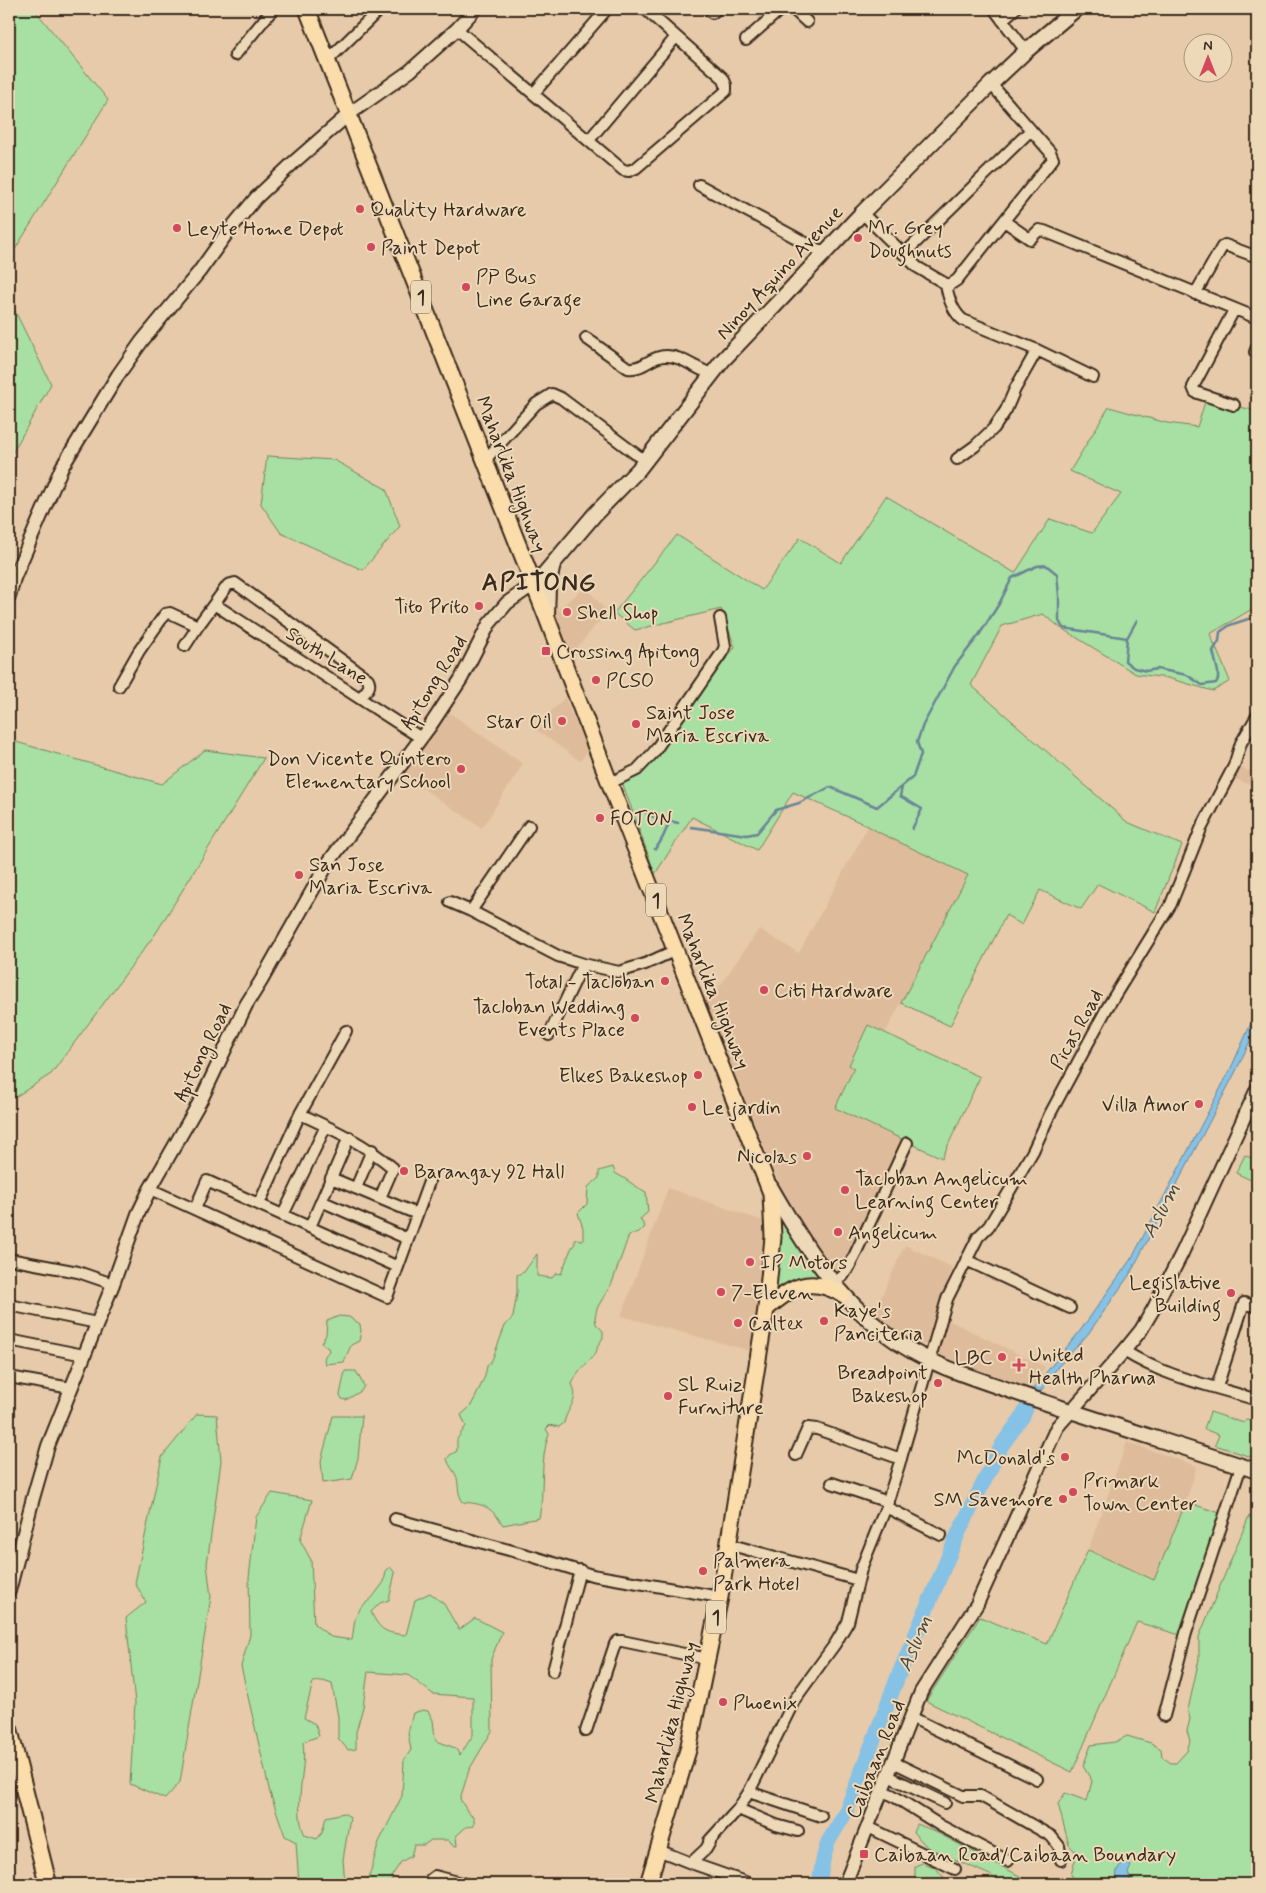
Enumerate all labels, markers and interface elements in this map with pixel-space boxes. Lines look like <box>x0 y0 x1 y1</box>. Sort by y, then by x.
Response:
north arrow <box>1184 32 1234 82</box>
text: N <box>1203 37 1213 55</box>
place label: Quality Hardware <box>370 197 526 224</box>
street label: Ninoy Aquino Avenue <box>711 200 850 346</box>
marker: Quality Hardware <box>354 203 366 215</box>
place label: Mr. Grey Doughnuts <box>868 215 952 267</box>
place label: Leyte Home Depot <box>187 216 344 243</box>
marker: Leyte Home Depot <box>171 222 183 234</box>
marker: Mr. Grey Doughnuts <box>852 232 864 244</box>
place label: Paint Depot <box>381 235 481 262</box>
marker: Paint Depot <box>365 241 377 253</box>
place label: PP Bus Line Garage <box>476 264 581 316</box>
road number: 1 <box>411 280 431 314</box>
marker: PP Bus Line Garage <box>460 281 472 293</box>
street label: Maharlika Highway <box>467 393 553 557</box>
district label: APITONG <box>482 567 596 600</box>
place label: Tito Prito <box>394 594 469 621</box>
marker: Tito Prito <box>473 600 485 612</box>
place label: Shell Shop <box>577 600 659 627</box>
marker: Shell Shop <box>561 606 573 618</box>
street label: South Lane <box>280 621 372 692</box>
street label: Apitong Road <box>395 630 475 736</box>
place label: Crossing Apitong <box>556 639 700 667</box>
marker: Crossing Apitong <box>540 645 552 657</box>
place label: PCSO <box>606 668 654 695</box>
marker: PCSO <box>590 674 602 686</box>
place label: Saint Jose Maria Escriva <box>646 700 770 750</box>
place label: Star Oil <box>486 709 552 736</box>
marker: Star Oil <box>556 715 568 727</box>
marker: Saint Jose Maria Escriva <box>630 718 642 730</box>
place label: Don Vicente Quintero Elementary School <box>267 746 451 796</box>
marker: Don Vicente Quintero Elementary School <box>455 763 467 775</box>
place label: FOTON <box>610 806 672 833</box>
marker: FOTON <box>594 812 606 824</box>
place label: San Jose Maria Escriva <box>309 852 433 902</box>
marker: San Jose Maria Escriva <box>293 869 305 881</box>
road number: 1 <box>646 884 666 916</box>
street label: Maharlika Highway <box>668 910 756 1074</box>
place label: Total - Tacloban <box>525 969 655 996</box>
marker: Total - Tacloban <box>659 975 671 987</box>
place label: Citi Hardware <box>774 978 893 1005</box>
marker: Citi Hardware <box>758 984 770 996</box>
street label: Picas Road <box>1044 985 1110 1075</box>
place label: Tacloban Wedding Events Place <box>473 994 625 1044</box>
street label: Apitong Road <box>168 999 240 1107</box>
marker: Tacloban Wedding Events Place <box>629 1012 641 1024</box>
place label: Elkes Bakeshop <box>559 1063 688 1090</box>
marker: Elkes Bakeshop <box>692 1069 704 1081</box>
place label: Villa Amor <box>1102 1092 1190 1119</box>
place label: Le jardin <box>702 1095 781 1122</box>
marker: Villa Amor <box>1193 1098 1205 1110</box>
marker: Le jardin <box>686 1101 698 1113</box>
place label: Nicolas <box>737 1144 797 1171</box>
marker: Nicolas <box>801 1150 813 1162</box>
place label: Barangay 92 Hall <box>414 1159 564 1186</box>
marker: Barangay 92 Hall <box>398 1165 410 1177</box>
place label: Tacloban Angelicum Learning Center <box>855 1166 1028 1218</box>
water label: Aslum <box>1135 1178 1187 1243</box>
marker: Tacloban Angelicum Learning Center <box>839 1184 851 1196</box>
place label: Angelicum <box>848 1220 938 1249</box>
marker: Angelicum <box>832 1226 844 1238</box>
place label: IP Motors <box>760 1250 847 1277</box>
marker: IP Motors <box>744 1256 756 1268</box>
place label: Legislative Building <box>1129 1270 1221 1322</box>
place label: 7-Eleven <box>731 1280 814 1307</box>
marker: 7-Eleven <box>715 1286 727 1298</box>
marker: Legislative Building <box>1225 1287 1237 1299</box>
place label: Kaye's Panciteria <box>834 1298 923 1348</box>
place label: Caltex <box>748 1311 803 1338</box>
marker: Kaye's Panciteria <box>818 1315 830 1327</box>
marker: Caltex <box>732 1317 744 1329</box>
place label: United Health Pharma <box>1029 1342 1156 1392</box>
place label: LBC <box>955 1345 992 1372</box>
marker: LBC <box>996 1351 1008 1363</box>
marker: United Health Pharma <box>1013 1359 1025 1371</box>
place label: Breadpoint Bakeshop <box>837 1360 928 1410</box>
place label: SL Ruiz Furniture <box>678 1372 764 1422</box>
marker: Breadpoint Bakeshop <box>932 1377 944 1389</box>
marker: SL Ruiz Furniture <box>662 1390 674 1402</box>
place label: McDonald's <box>957 1445 1055 1472</box>
marker: McDonald's <box>1059 1451 1071 1463</box>
place label: Primark Town Center <box>1083 1468 1197 1518</box>
marker: Primark Town Center <box>1067 1486 1079 1498</box>
place label: SM Savemore <box>933 1487 1053 1514</box>
marker: SM Savemore <box>1057 1493 1069 1505</box>
place label: Palmera Park Hotel <box>713 1548 799 1598</box>
marker: Palmera Park Hotel <box>697 1565 709 1577</box>
road number: 1 <box>706 1600 726 1634</box>
water label: Aslum <box>891 1611 939 1676</box>
street label: Maharlika Highway <box>639 1639 707 1806</box>
place label: Phoenix <box>733 1690 797 1717</box>
marker: Phoenix <box>717 1696 729 1708</box>
street label: Caibaan Road <box>840 1696 913 1823</box>
place label: Caibaan Road/Caibaan Boundary <box>874 1842 1176 1869</box>
marker: Caibaan Road/Caibaan Boundary <box>858 1848 870 1860</box>

